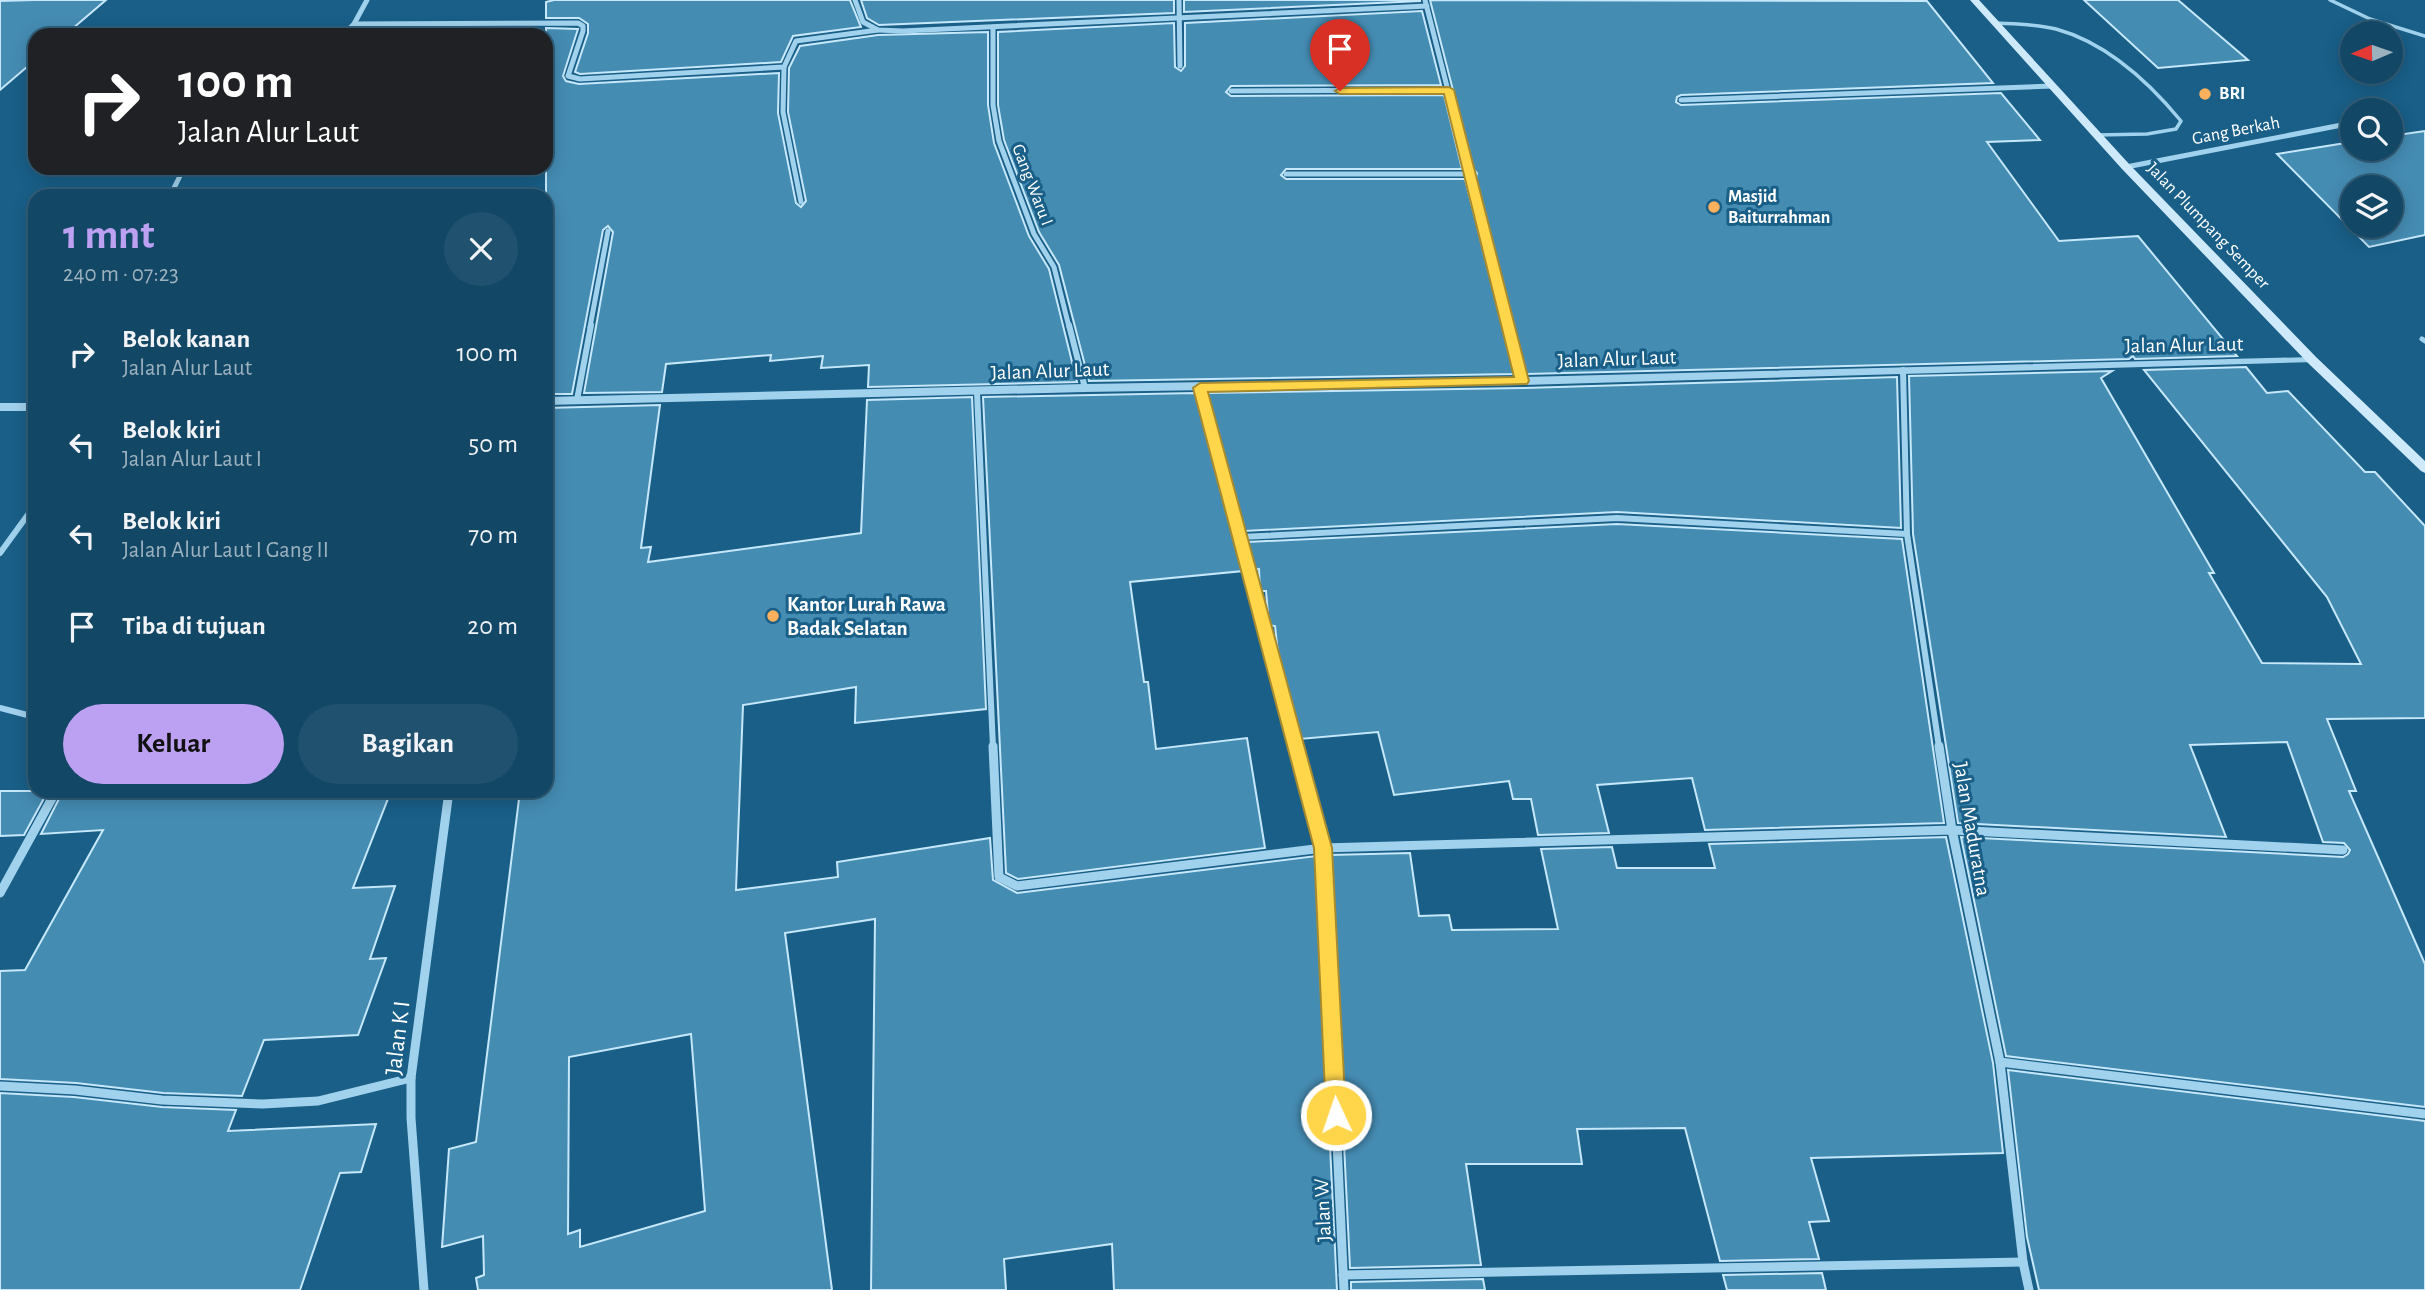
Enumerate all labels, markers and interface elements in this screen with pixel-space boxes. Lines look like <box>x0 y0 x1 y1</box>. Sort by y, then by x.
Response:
pin <box>1310 19 1370 91</box>
north arrow <box>2340 21 2403 84</box>
map controls <box>2340 21 2403 238</box>
icon: arrive <box>1321 30 1359 68</box>
icon: right <box>63 56 154 147</box>
text: 100 m <box>178 58 294 107</box>
place label: BRI <box>2219 85 2245 103</box>
marker: BRI <box>2197 86 2213 102</box>
button: search <box>2340 98 2403 161</box>
street label: Gang Berkah <box>2191 114 2281 148</box>
text: Jalan Alur Laut <box>178 116 359 148</box>
street label: Gang Waru I <box>1008 142 1056 228</box>
street label: Jalan Plumpang Semper <box>2143 159 2273 293</box>
button: layers <box>2340 175 2403 238</box>
place label: Masjid Baiturrahman <box>1728 188 1830 227</box>
marker: Masjid Baiturrahman <box>1706 199 1722 215</box>
button: close <box>444 212 518 286</box>
text: 1 mnt <box>63 214 155 256</box>
text: 240 m · 07:23 <box>63 263 179 286</box>
text: Belok kanan <box>122 326 250 352</box>
street label: Jalan Alur Laut <box>2124 333 2244 357</box>
icon: right <box>63 335 101 373</box>
text: 100 m <box>457 340 518 366</box>
street label: Jalan Alur Laut <box>1557 346 1677 372</box>
text: Jalan Alur Laut <box>122 357 252 380</box>
street label: Jalan Alur Laut <box>990 358 1110 384</box>
text: Belok kiri <box>122 417 221 443</box>
icon: left <box>63 426 101 464</box>
text: 50 m <box>468 431 518 457</box>
text: Jalan Alur Laut I <box>122 448 262 471</box>
text: Belok kiri <box>122 508 221 534</box>
icon: left <box>63 517 101 555</box>
text: 70 m <box>468 522 518 548</box>
text: Jalan Alur Laut I Gang II <box>122 539 329 562</box>
place label: Kantor Lurah Rawa Badak Selatan <box>787 594 946 639</box>
icon: arrive <box>63 608 101 646</box>
marker: Kantor Lurah Rawa Badak Selatan <box>765 608 781 624</box>
text: Tiba di tujuan <box>122 613 266 639</box>
text: 20 m <box>467 613 518 639</box>
button: Keluar <box>63 704 284 784</box>
button: Bagikan <box>298 704 518 784</box>
street label: Jalan Maduratna <box>1950 760 1994 898</box>
street label: Jalan K I <box>382 999 414 1077</box>
position arrow <box>1299 1078 1373 1152</box>
street label: Jalan W <box>1311 1177 1335 1242</box>

